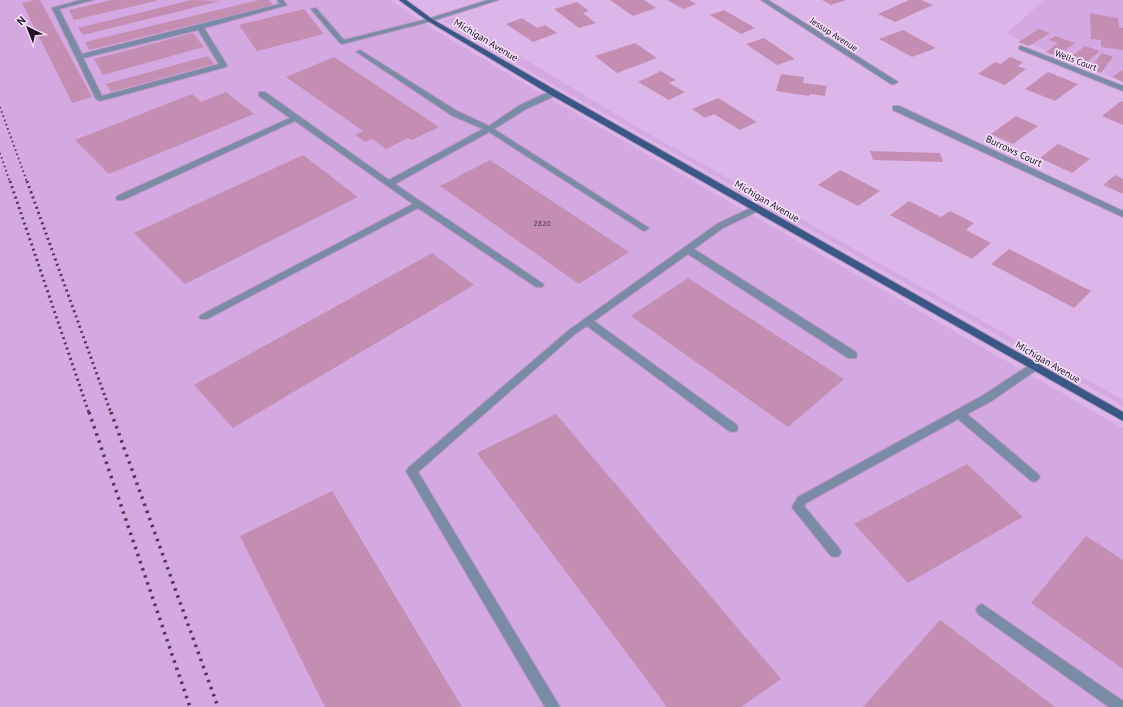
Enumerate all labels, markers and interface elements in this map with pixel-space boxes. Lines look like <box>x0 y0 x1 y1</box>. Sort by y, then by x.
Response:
north arrow <box>8 8 48 48</box>
text: N <box>14 13 29 28</box>
street label: Jessup Avenue <box>807 14 860 54</box>
street label: Michigan Avenue <box>452 16 520 64</box>
street label: Wells Court <box>1053 47 1099 73</box>
street label: Burrows Court <box>984 132 1045 170</box>
street label: Michigan Avenue <box>732 177 802 225</box>
house number: 2820 <box>533 218 551 228</box>
street label: Michigan Avenue <box>1013 338 1083 386</box>

